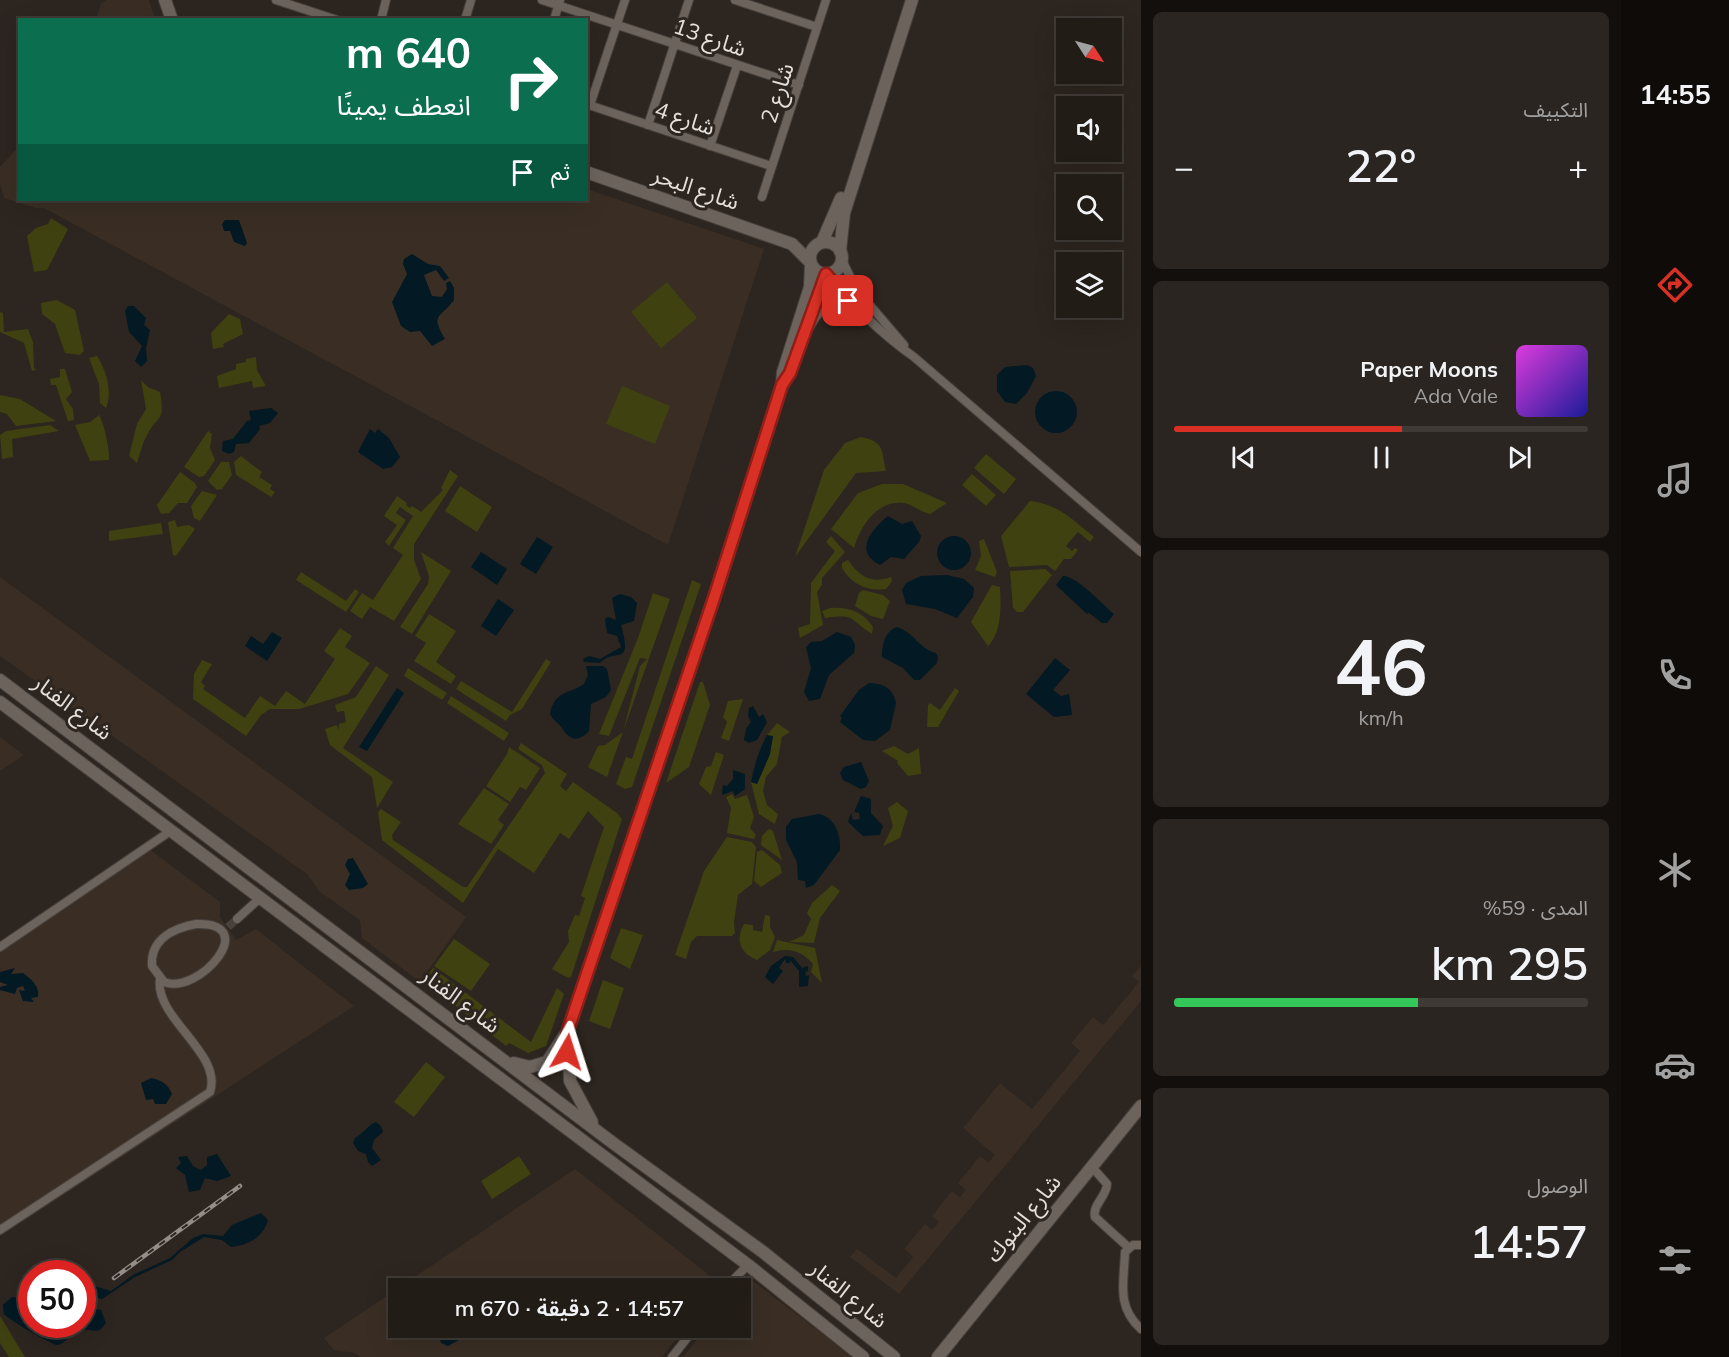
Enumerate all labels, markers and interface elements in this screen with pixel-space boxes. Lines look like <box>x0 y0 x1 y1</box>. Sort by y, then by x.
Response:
street label: شارع 13 <box>669 12 750 65</box>
north arrow <box>1056 18 1122 84</box>
map controls <box>1056 18 1122 318</box>
text: 640 m <box>346 26 471 79</box>
icon: right <box>492 42 570 120</box>
street label: شارع 2 <box>754 59 803 128</box>
text: 14:55 <box>1639 77 1711 111</box>
text: انعطف يمينًا <box>337 88 471 122</box>
street label: شارع 4 <box>650 95 719 144</box>
button: sound <box>1056 96 1122 162</box>
text: التكييف <box>1524 97 1588 122</box>
text: 22° <box>1346 137 1416 193</box>
text: − <box>1174 146 1194 187</box>
text: + <box>1568 146 1588 187</box>
icon: arrive <box>506 156 539 189</box>
text: ثم <box>551 158 570 186</box>
street label: شارع البحر <box>647 160 743 219</box>
button: search <box>1056 174 1122 240</box>
button: layers <box>1056 252 1122 318</box>
icon: directions <box>1654 264 1696 306</box>
pin <box>822 275 873 326</box>
icon: arrive <box>831 284 864 317</box>
text: Paper Moons <box>1360 355 1498 383</box>
text: Ada Vale <box>1414 383 1498 408</box>
icon: previous <box>1227 441 1260 474</box>
icon: pause <box>1365 441 1398 474</box>
icon: next <box>1503 441 1536 474</box>
icon: music <box>1654 459 1696 501</box>
text: 46 <box>1334 617 1428 715</box>
icon: phone <box>1654 654 1696 696</box>
street label: شارع الفنار <box>25 667 118 748</box>
text: km/h <box>1358 705 1404 730</box>
icon: climate <box>1654 849 1696 891</box>
text: المدى · 59% <box>1483 895 1588 920</box>
text: 295 km <box>1431 935 1588 991</box>
street label: شارع الفنار <box>413 960 506 1041</box>
position arrow <box>535 1020 599 1084</box>
icon: car <box>1654 1044 1696 1086</box>
street label: شارع البنوك <box>979 1169 1069 1269</box>
text: الوصول <box>1527 1173 1588 1198</box>
text: 14:57 <box>1469 1213 1588 1269</box>
icon: filters <box>1654 1239 1696 1281</box>
street label: شارع الفنار <box>802 1253 894 1336</box>
speed limit sign: 50 <box>18 1260 96 1338</box>
text: 14:57 · 2 دقيقة · 670 m <box>455 1294 684 1322</box>

